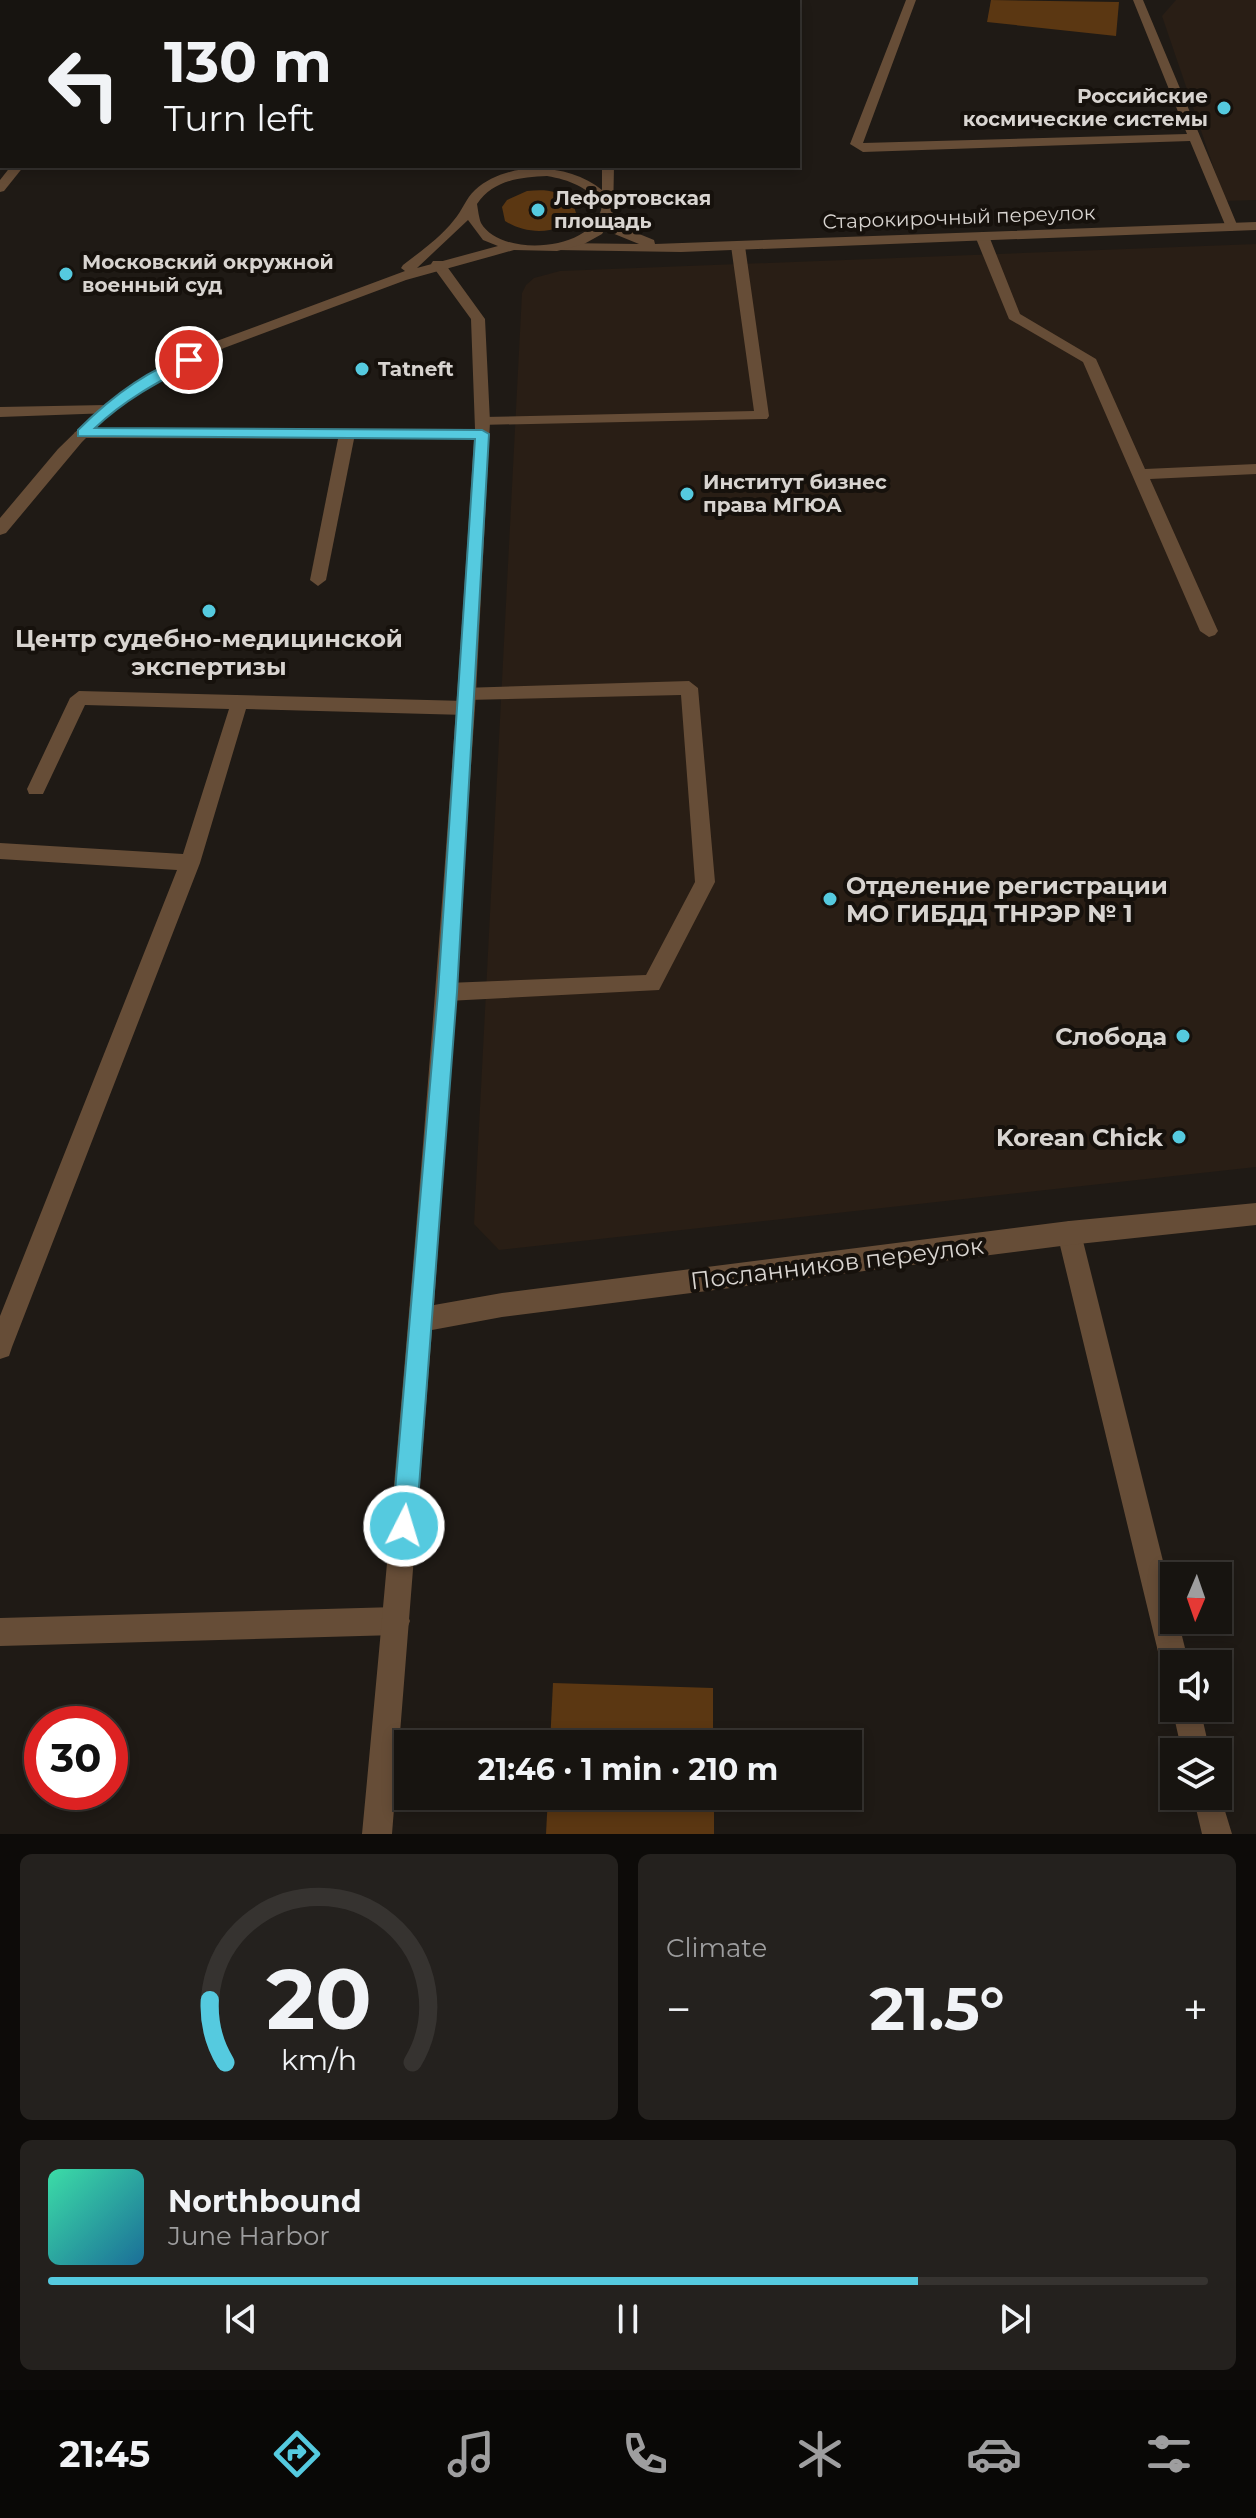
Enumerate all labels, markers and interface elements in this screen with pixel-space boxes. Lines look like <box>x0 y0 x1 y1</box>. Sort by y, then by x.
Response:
text: 130 m <box>164 28 332 96</box>
icon: left <box>32 32 136 136</box>
place label: Российские космические системы <box>963 84 1208 131</box>
text: Turn left <box>164 96 315 140</box>
marker: Российские космические системы <box>1215 99 1233 117</box>
place label: Лефортовская площадь <box>554 186 711 233</box>
street label: Старокирочный переулок <box>822 200 1096 234</box>
marker: Лефортовская площадь <box>529 201 547 219</box>
place label: Московский окружной военный суд <box>82 250 334 297</box>
marker: Московский окружной военный суд <box>57 265 75 283</box>
pin <box>155 326 223 394</box>
icon: arrive <box>167 338 211 382</box>
place label: Tatneft <box>378 357 454 381</box>
marker: Tatneft <box>353 360 371 378</box>
place label: Институт бизнес права МГЮА <box>703 470 887 517</box>
marker: Институт бизнес права МГЮА <box>678 485 696 503</box>
marker: Центр судебно-медицинской экспертизы <box>200 602 218 620</box>
place label: Центр судебно-медицинской экспертизы <box>15 624 403 681</box>
place label: Отделение регистрации МО ГИБДД ТНРЭР № 1 <box>846 871 1168 928</box>
marker: Отделение регистрации МО ГИБДД ТНРЭР № 1 <box>821 890 839 908</box>
place label: Слобода <box>1055 1022 1167 1051</box>
marker: Слобода <box>1174 1027 1192 1045</box>
place label: Korean Chick <box>996 1123 1163 1152</box>
marker: Korean Chick <box>1170 1128 1188 1146</box>
street label: Посланников переулок <box>689 1231 985 1295</box>
position arrow <box>362 1484 446 1568</box>
north arrow <box>1160 1562 1232 1634</box>
map controls <box>1160 1562 1232 1810</box>
button: sound <box>1160 1650 1232 1722</box>
speed limit sign: 30 <box>24 1706 128 1810</box>
button: layers <box>1160 1738 1232 1810</box>
text: 21:46 · 1 min · 210 m <box>478 1751 778 1788</box>
text: Climate <box>666 1932 767 1964</box>
text: 20 <box>266 1948 372 2050</box>
text: 21.5° <box>869 1972 1005 2045</box>
text: − <box>666 1982 691 2036</box>
text: + <box>1183 1982 1208 2036</box>
text: km/h <box>281 2042 357 2077</box>
text: Northbound <box>168 2183 362 2220</box>
text: June Harbor <box>168 2220 330 2252</box>
icon: previous <box>219 2297 263 2341</box>
icon: pause <box>606 2297 650 2341</box>
icon: next <box>993 2297 1037 2341</box>
icon: directions <box>269 2426 325 2482</box>
icon: music <box>443 2426 499 2482</box>
icon: phone <box>617 2426 673 2482</box>
icon: climate <box>792 2426 848 2482</box>
icon: car <box>966 2426 1022 2482</box>
icon: filters <box>1141 2426 1197 2482</box>
text: 21:45 <box>59 2432 150 2476</box>

